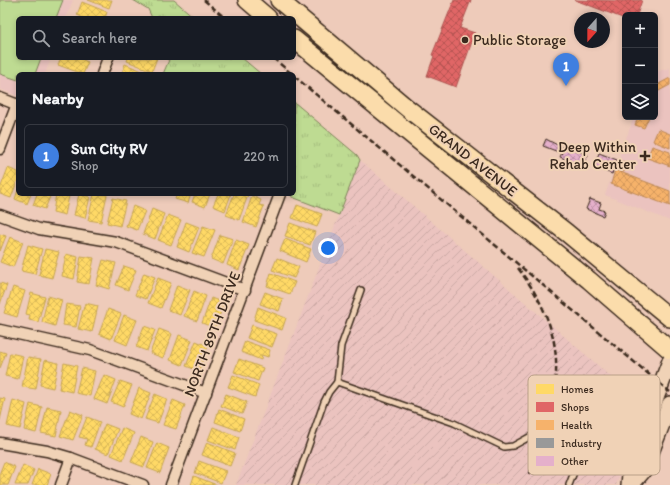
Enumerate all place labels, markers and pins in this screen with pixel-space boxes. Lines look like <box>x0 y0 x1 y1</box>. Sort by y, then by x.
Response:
place label: Public Storage <box>473 31 566 49</box>
marker: Public Storage <box>460 35 470 45</box>
pin: 1 <box>553 53 579 86</box>
place label: Deep Within Rehab Center <box>549 138 637 173</box>
marker: Deep Within Rehab Center <box>639 150 651 162</box>

